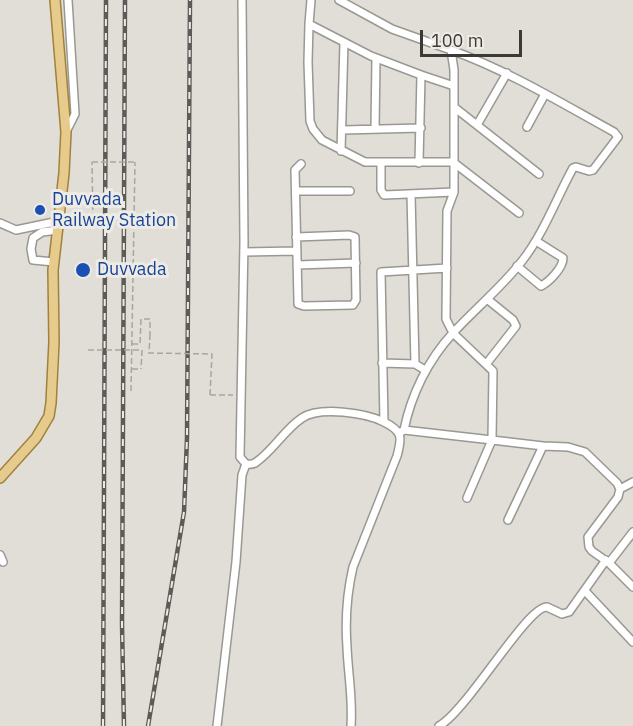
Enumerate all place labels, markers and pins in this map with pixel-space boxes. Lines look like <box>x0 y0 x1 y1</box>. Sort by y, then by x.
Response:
place label: Duvvada Railway Station <box>52 189 176 232</box>
marker: Duvvada Railway Station <box>33 203 47 217</box>
place label: Duvvada <box>97 259 167 281</box>
marker: Duvvada <box>74 261 92 279</box>

